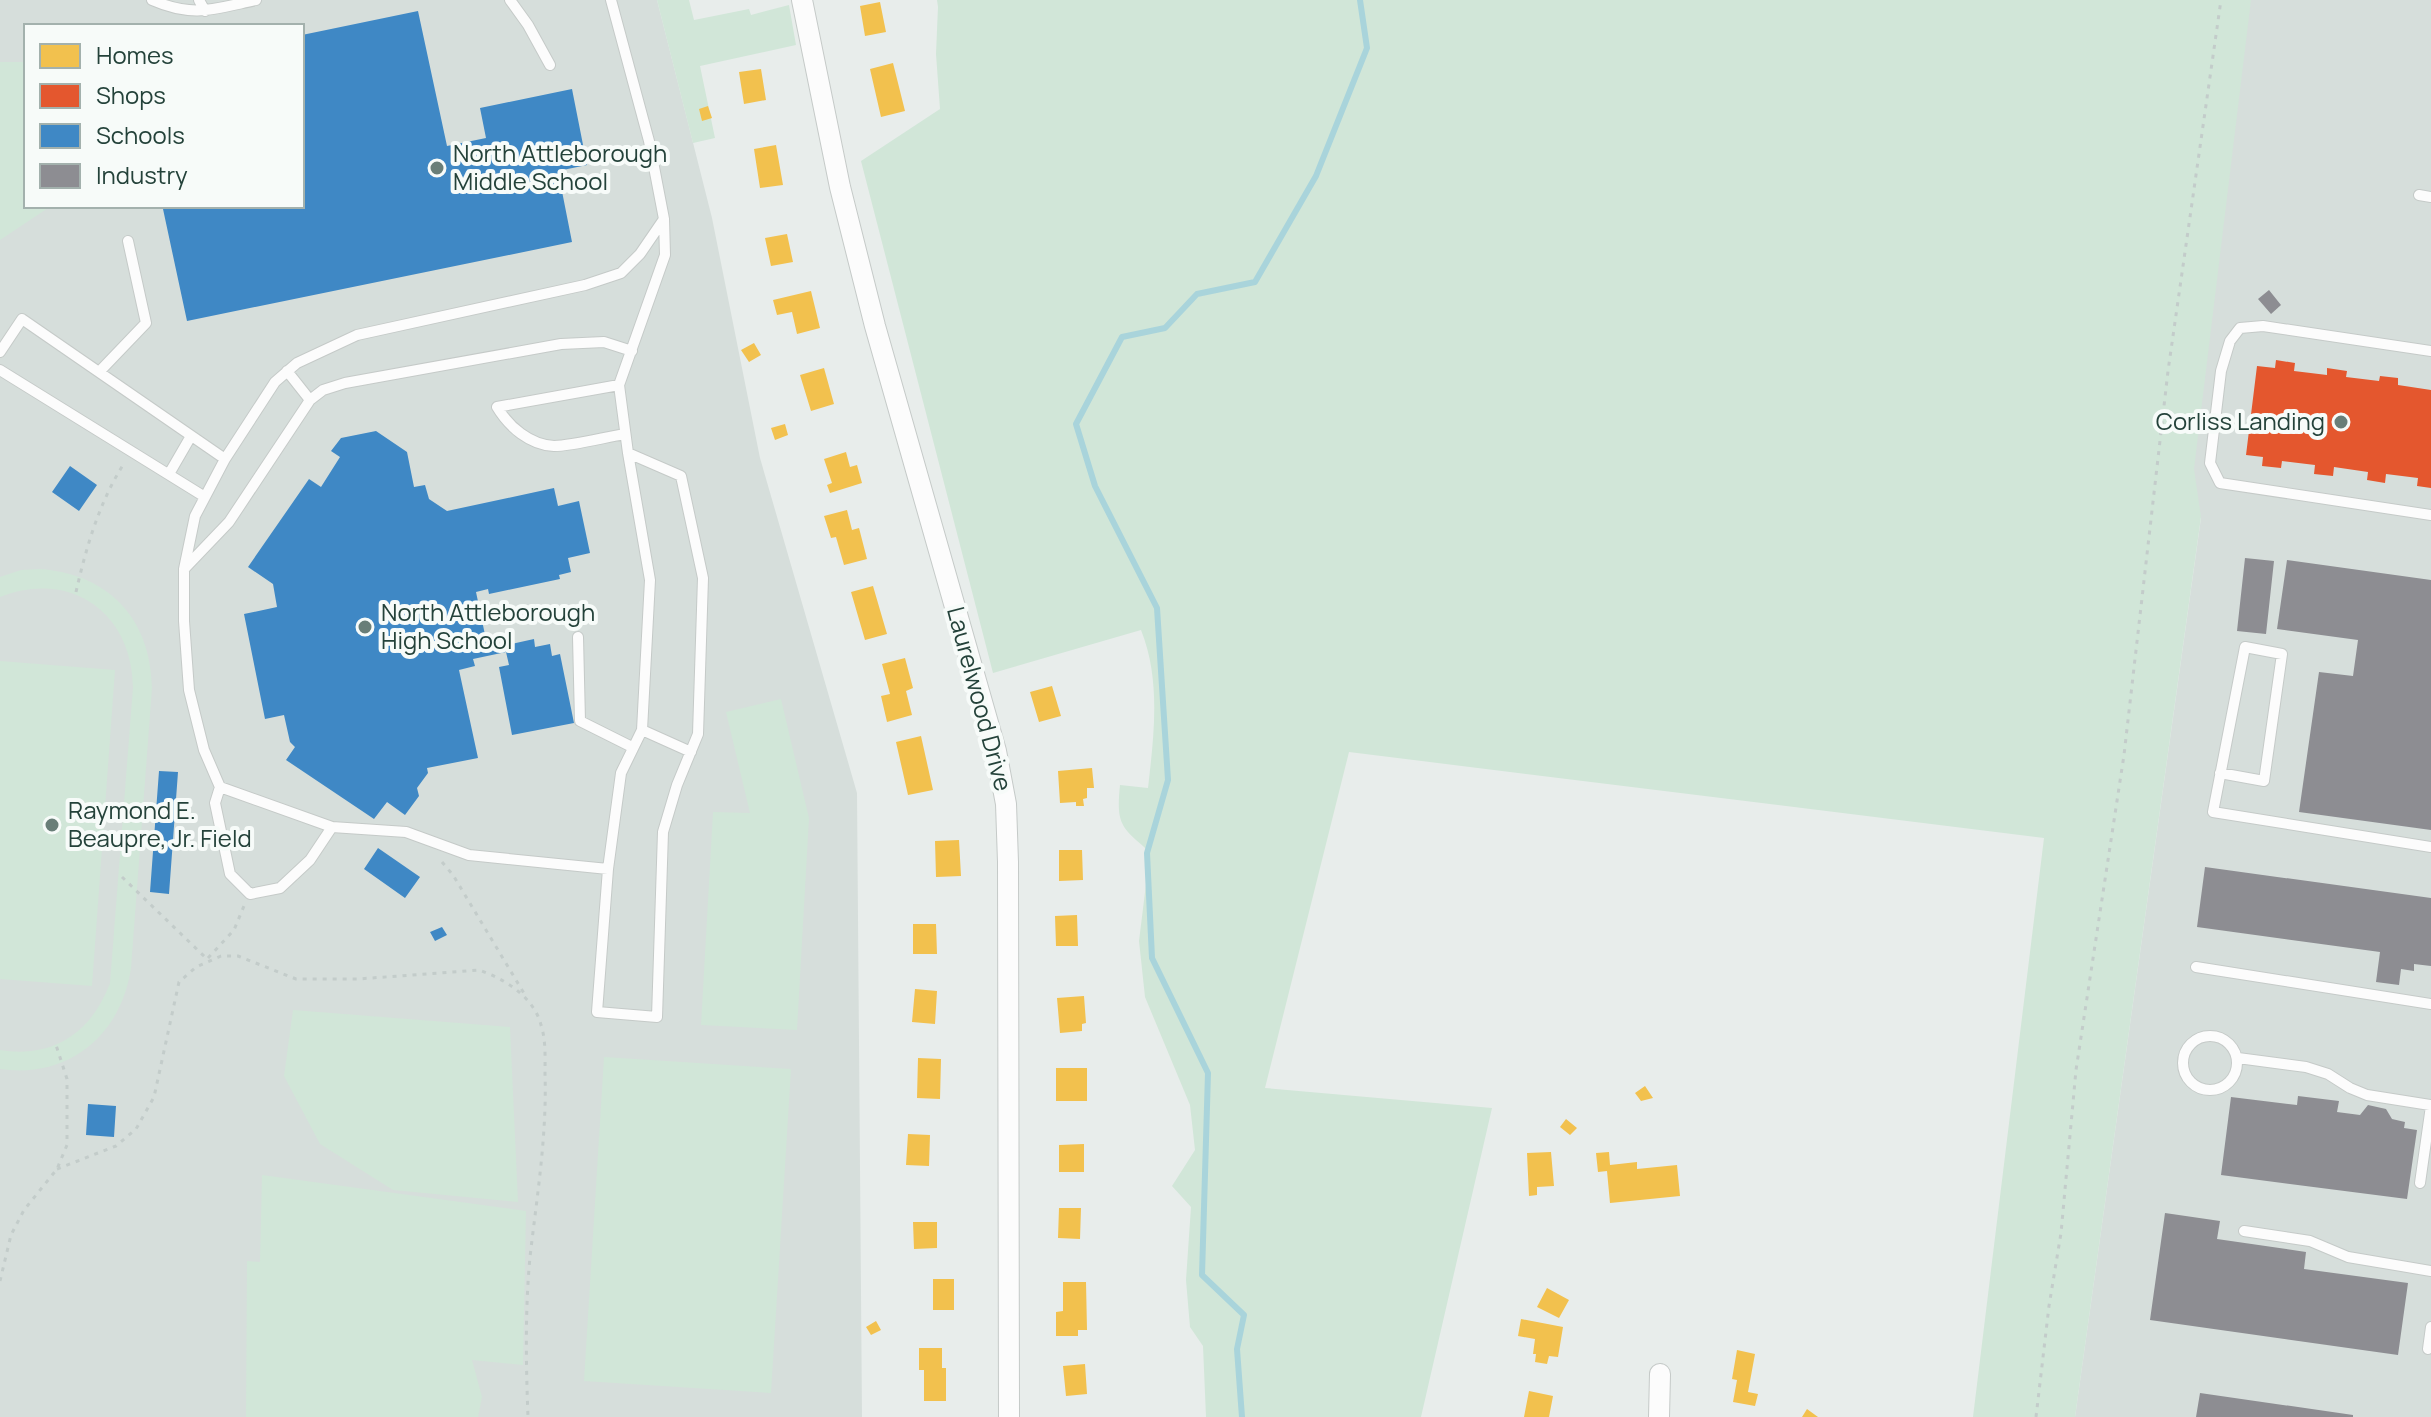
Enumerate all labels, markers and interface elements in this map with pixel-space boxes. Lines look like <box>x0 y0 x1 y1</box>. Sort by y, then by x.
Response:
legend <box>24 24 304 208</box>
text: Homes <box>96 38 174 71</box>
text: Shops <box>96 78 166 111</box>
text: Schools <box>96 118 185 151</box>
place label: North Attleborough Middle School <box>453 136 667 197</box>
text: Industry <box>96 158 188 191</box>
marker: North Attleborough Middle School <box>428 159 446 177</box>
place label: Corliss Landing <box>2156 404 2325 437</box>
marker: Corliss Landing <box>2332 413 2350 431</box>
place label: North Attleborough High School <box>381 595 595 656</box>
street label: Laurelwood Drive <box>940 603 1021 794</box>
marker: North Attleborough High School <box>356 618 374 636</box>
place label: Raymond E. Beaupre, Jr. Field <box>68 793 252 854</box>
marker: Raymond E. Beaupre, Jr. Field <box>43 816 61 834</box>

